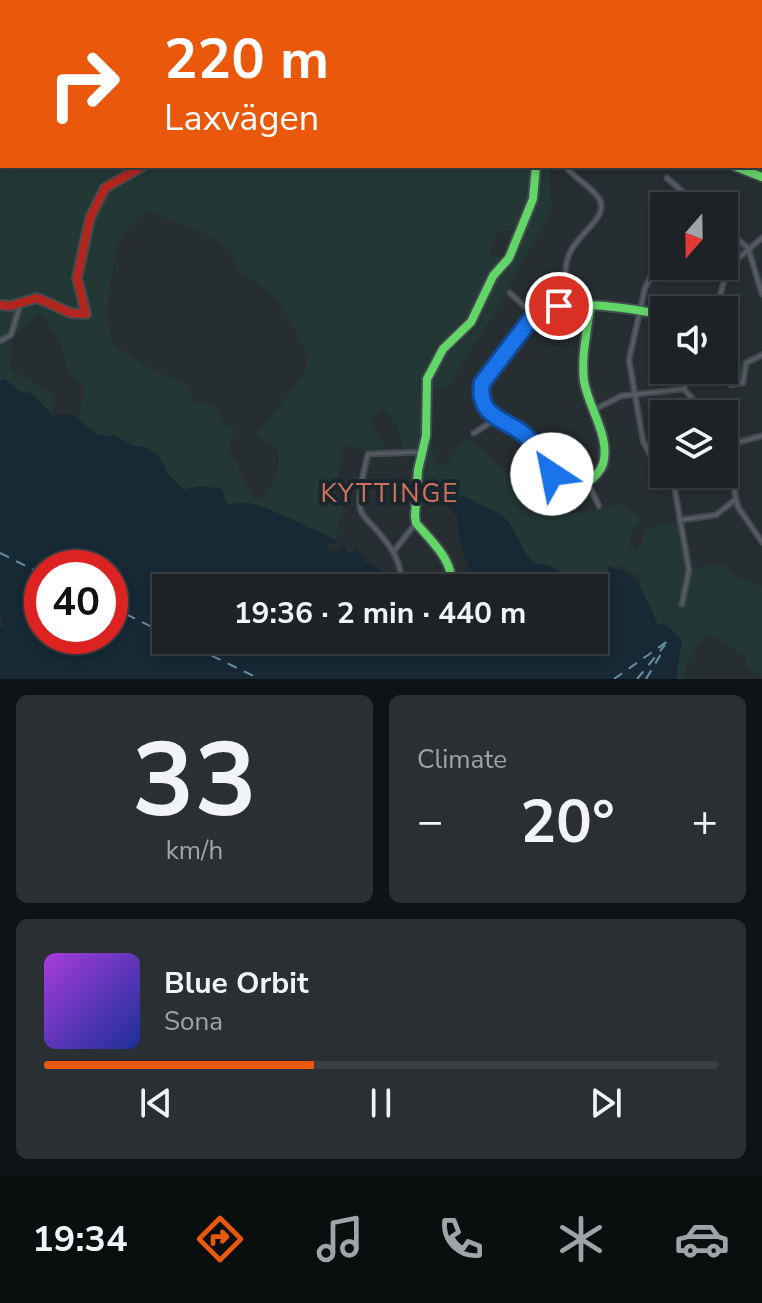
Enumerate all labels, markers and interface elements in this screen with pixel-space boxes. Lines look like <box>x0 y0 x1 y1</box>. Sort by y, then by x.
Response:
text: 220 m <box>164 21 329 98</box>
icon: right <box>32 32 136 136</box>
text: Laxvägen <box>164 94 319 143</box>
north arrow <box>650 192 738 280</box>
map controls <box>650 192 738 488</box>
pin <box>525 272 593 340</box>
icon: arrive <box>537 284 581 328</box>
button: sound <box>650 296 738 384</box>
button: layers <box>650 400 738 488</box>
position arrow <box>510 432 594 516</box>
district label: KYTTINGE <box>321 476 459 511</box>
speed limit sign: 40 <box>24 550 128 654</box>
text: 19:36 · 2 min · 440 m <box>234 593 526 634</box>
text: 33 <box>132 710 257 852</box>
text: Climate <box>417 742 507 777</box>
text: 20° <box>520 781 615 863</box>
text: − <box>417 792 443 852</box>
text: + <box>692 792 718 852</box>
text: km/h <box>166 833 223 868</box>
text: Blue Orbit <box>164 963 308 1004</box>
text: Sona <box>164 1004 223 1039</box>
icon: previous <box>134 1081 178 1125</box>
icon: pause <box>359 1081 403 1125</box>
icon: next <box>584 1081 628 1125</box>
icon: directions <box>192 1211 248 1267</box>
icon: music <box>312 1211 368 1267</box>
icon: phone <box>433 1211 489 1267</box>
icon: climate <box>553 1211 609 1267</box>
icon: car <box>674 1211 730 1267</box>
text: 19:34 <box>32 1215 128 1264</box>

